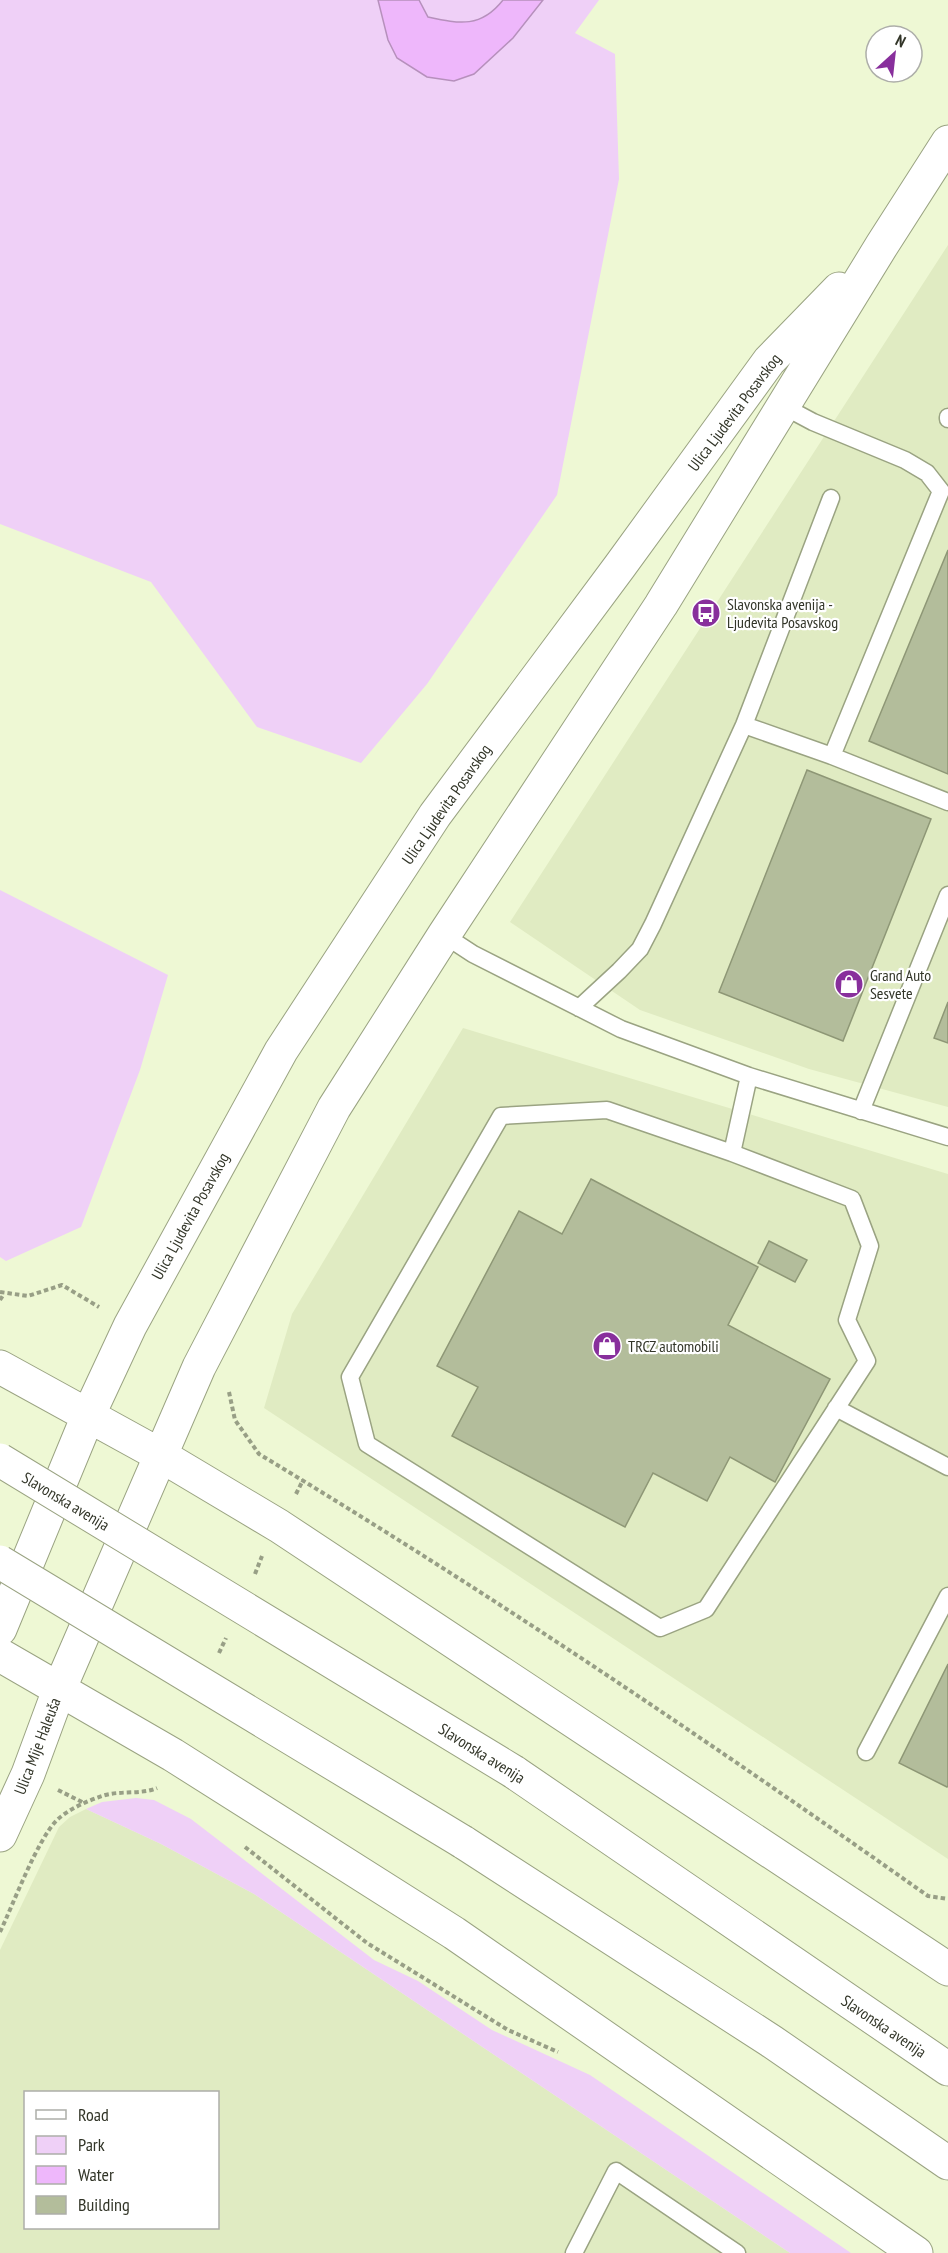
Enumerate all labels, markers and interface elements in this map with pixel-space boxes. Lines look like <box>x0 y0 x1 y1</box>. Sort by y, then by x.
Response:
north arrow <box>864 24 924 84</box>
text: N <box>892 30 909 52</box>
street label: Ulica Ljudevita Posavskog <box>683 349 785 475</box>
place label: Slavonska avenija - Ljudevita Posavskog <box>727 594 838 632</box>
bus stop icon: Slavonska avenija - Ljudevita Posavskog <box>690 597 722 629</box>
street label: Ulica Ljudevita Posavskog <box>397 740 495 868</box>
place label: Grand Auto Sesvete <box>870 965 931 1003</box>
shop icon: Grand Auto Sesvete <box>833 968 865 1000</box>
street label: Ulica Ljudevita Posavskog <box>147 1149 233 1283</box>
shop icon: TRCZ automobili <box>591 1330 623 1362</box>
place label: TRCZ automobili <box>628 1336 719 1356</box>
street label: Slavonska avenija <box>19 1467 113 1535</box>
street label: Ulica Mije Haleuša <box>9 1695 65 1797</box>
street label: Slavonska avenija <box>435 1719 529 1787</box>
street label: Slavonska avenija <box>838 1990 930 2062</box>
legend <box>24 2091 219 2229</box>
text: Road <box>78 2103 109 2126</box>
text: Park <box>78 2133 105 2156</box>
text: Water <box>78 2163 114 2186</box>
text: Building <box>78 2193 130 2216</box>

